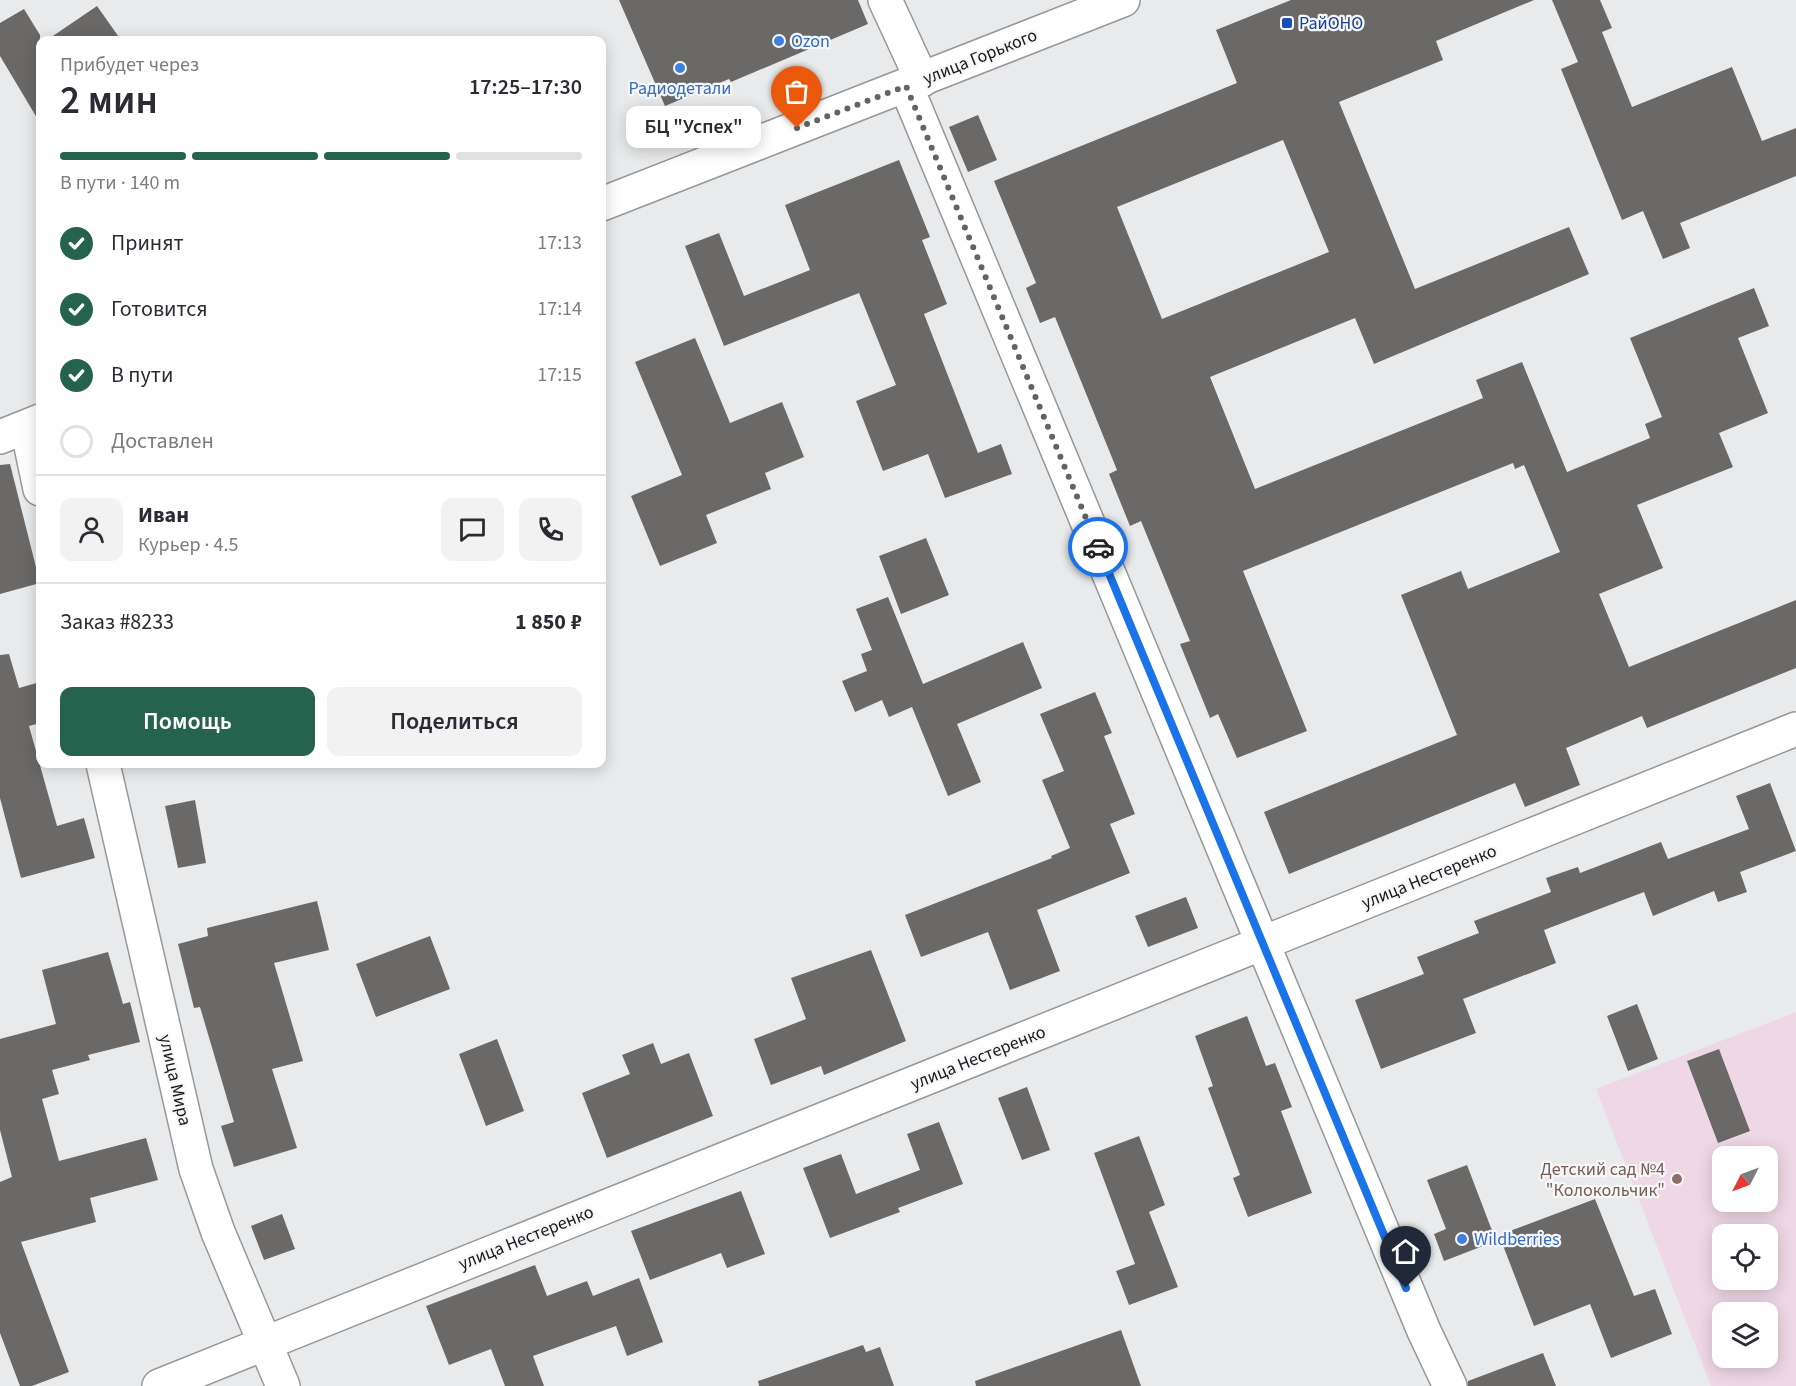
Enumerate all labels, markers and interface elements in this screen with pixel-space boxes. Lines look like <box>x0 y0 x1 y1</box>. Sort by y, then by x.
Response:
place label: РайОНО <box>1299 11 1363 36</box>
marker: РайОНО <box>1280 16 1294 30</box>
street label: улица Горького <box>919 23 1041 91</box>
place label: Ozon <box>791 29 830 54</box>
marker: Ozon <box>772 34 786 48</box>
text: Прибудет через <box>60 51 199 79</box>
marker: Радиодетали <box>673 61 687 75</box>
pin <box>771 66 822 128</box>
text: 17:25–17:30 <box>469 71 582 103</box>
text: 2 мин <box>60 73 158 129</box>
icon: bag <box>780 75 813 108</box>
place label: Радиодетали <box>628 76 732 101</box>
callout: БЦ "Успех" <box>626 107 761 149</box>
text: БЦ "Успех" <box>644 113 743 141</box>
text: В пути · 140 m <box>60 169 180 197</box>
icon: check <box>60 227 93 260</box>
text: Принят <box>111 227 184 259</box>
text: 17:13 <box>537 229 582 257</box>
icon: check <box>60 293 93 326</box>
text: Готовится <box>111 293 208 325</box>
text: 17:14 <box>537 295 582 323</box>
icon: check <box>60 359 93 392</box>
text: В пути <box>111 359 173 391</box>
text: 17:15 <box>537 361 582 389</box>
text: Доставлен <box>111 425 214 457</box>
button: person <box>60 498 123 561</box>
button: chat <box>441 498 504 561</box>
button: phone <box>519 498 582 561</box>
text: Иван <box>138 499 189 531</box>
courier <box>1068 517 1128 577</box>
text: Курьер · 4.5 <box>138 531 238 559</box>
icon: car <box>1082 531 1115 564</box>
text: Заказ #8233 <box>60 606 174 638</box>
text: 1 850 ₽ <box>515 606 582 638</box>
button: Помощь <box>60 687 315 756</box>
button: Поделиться <box>327 687 582 756</box>
street label: улица Нестеренко <box>1358 838 1500 916</box>
street label: улица Нестеренко <box>907 1019 1049 1097</box>
street label: улица Мира <box>152 1032 198 1128</box>
north arrow <box>1712 1146 1778 1212</box>
map controls <box>1712 1146 1778 1368</box>
place label: Детский сад №4 "Колокольчик" <box>1540 1157 1665 1203</box>
marker: Детский сад №4 "Колокольчик" <box>1670 1172 1684 1186</box>
street label: улица Нестеренко <box>455 1199 597 1277</box>
button: locate <box>1712 1224 1778 1290</box>
pin <box>1380 1226 1431 1288</box>
place label: Wildberries <box>1474 1227 1559 1252</box>
marker: Wildberries <box>1455 1232 1469 1246</box>
icon: home <box>1389 1235 1422 1268</box>
button: layers <box>1712 1302 1778 1368</box>

